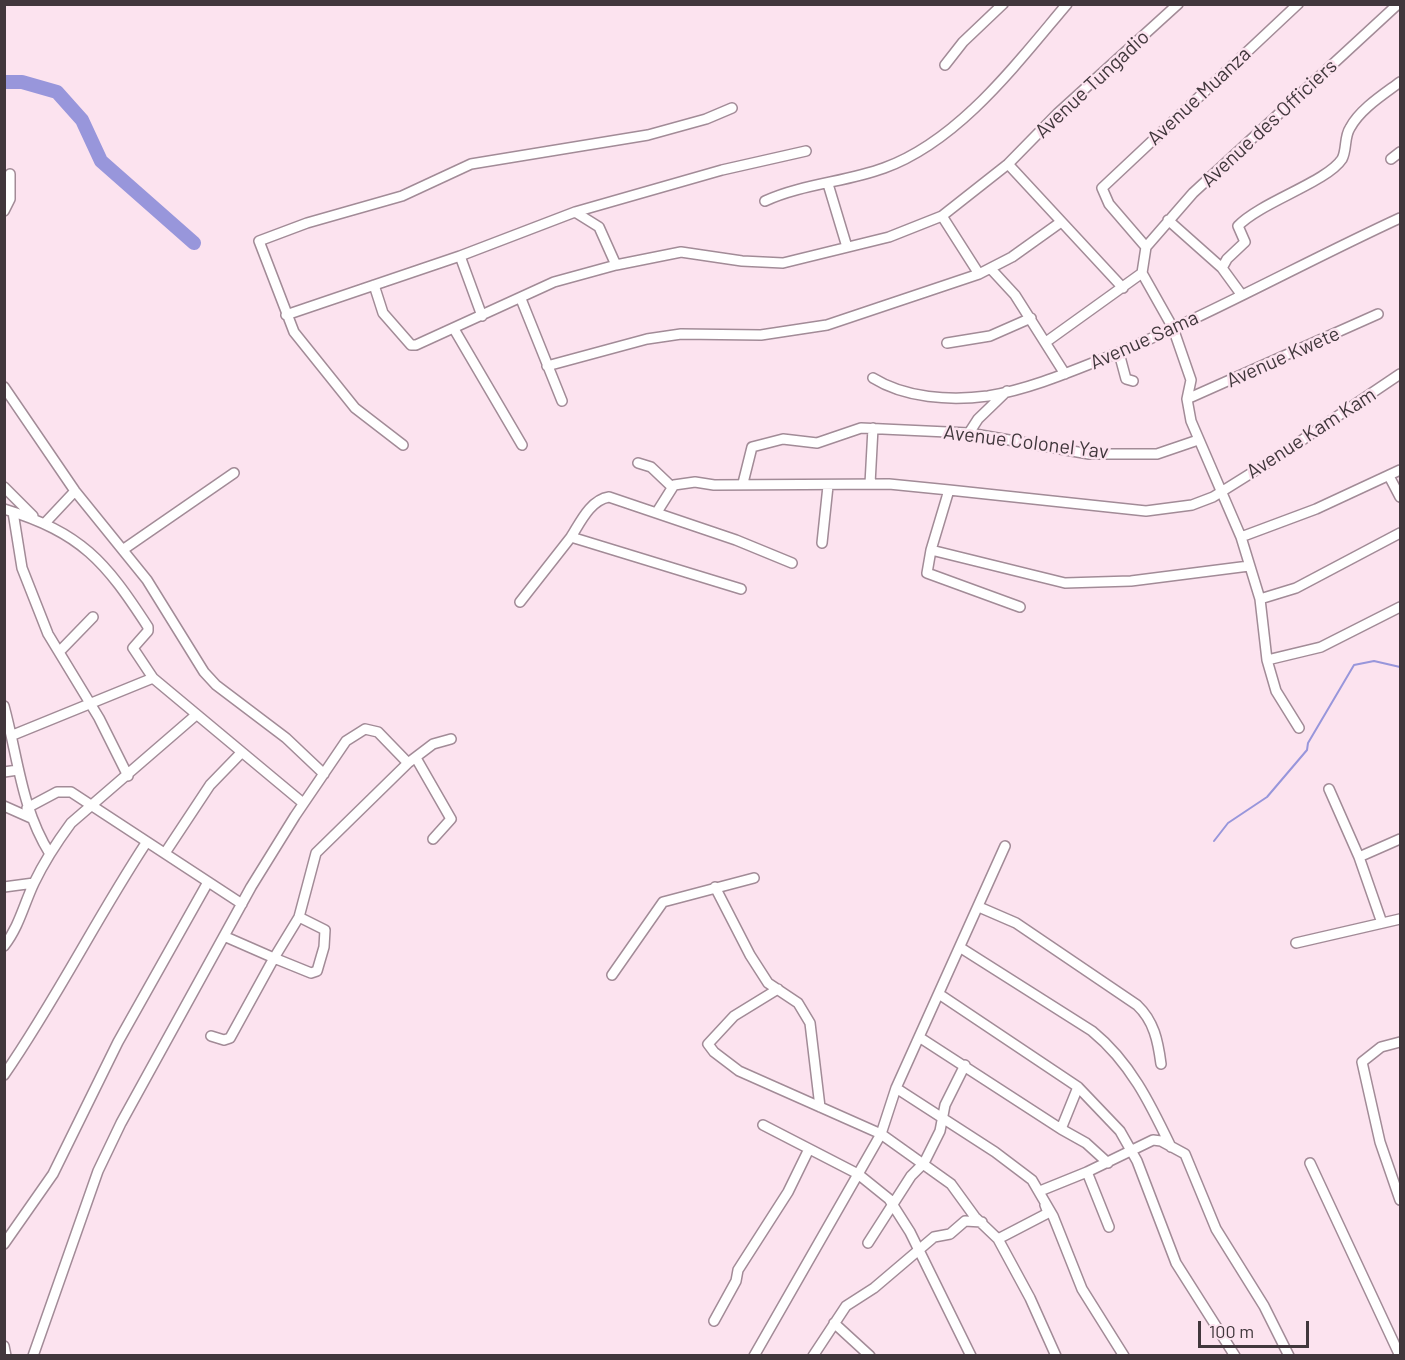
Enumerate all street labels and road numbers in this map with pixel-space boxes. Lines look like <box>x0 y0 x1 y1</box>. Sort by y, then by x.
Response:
street label: Avenue Tungadio <box>1030 25 1154 143</box>
street label: Avenue Muanza <box>1142 42 1256 150</box>
street label: Avenue des Officiers <box>1196 54 1342 192</box>
street label: Avenue Sama <box>1086 305 1202 375</box>
street label: Avenue Kwete <box>1223 321 1343 393</box>
street label: Avenue Kam Kam <box>1242 382 1380 484</box>
street label: Avenue Colonel Yav <box>942 420 1110 464</box>

